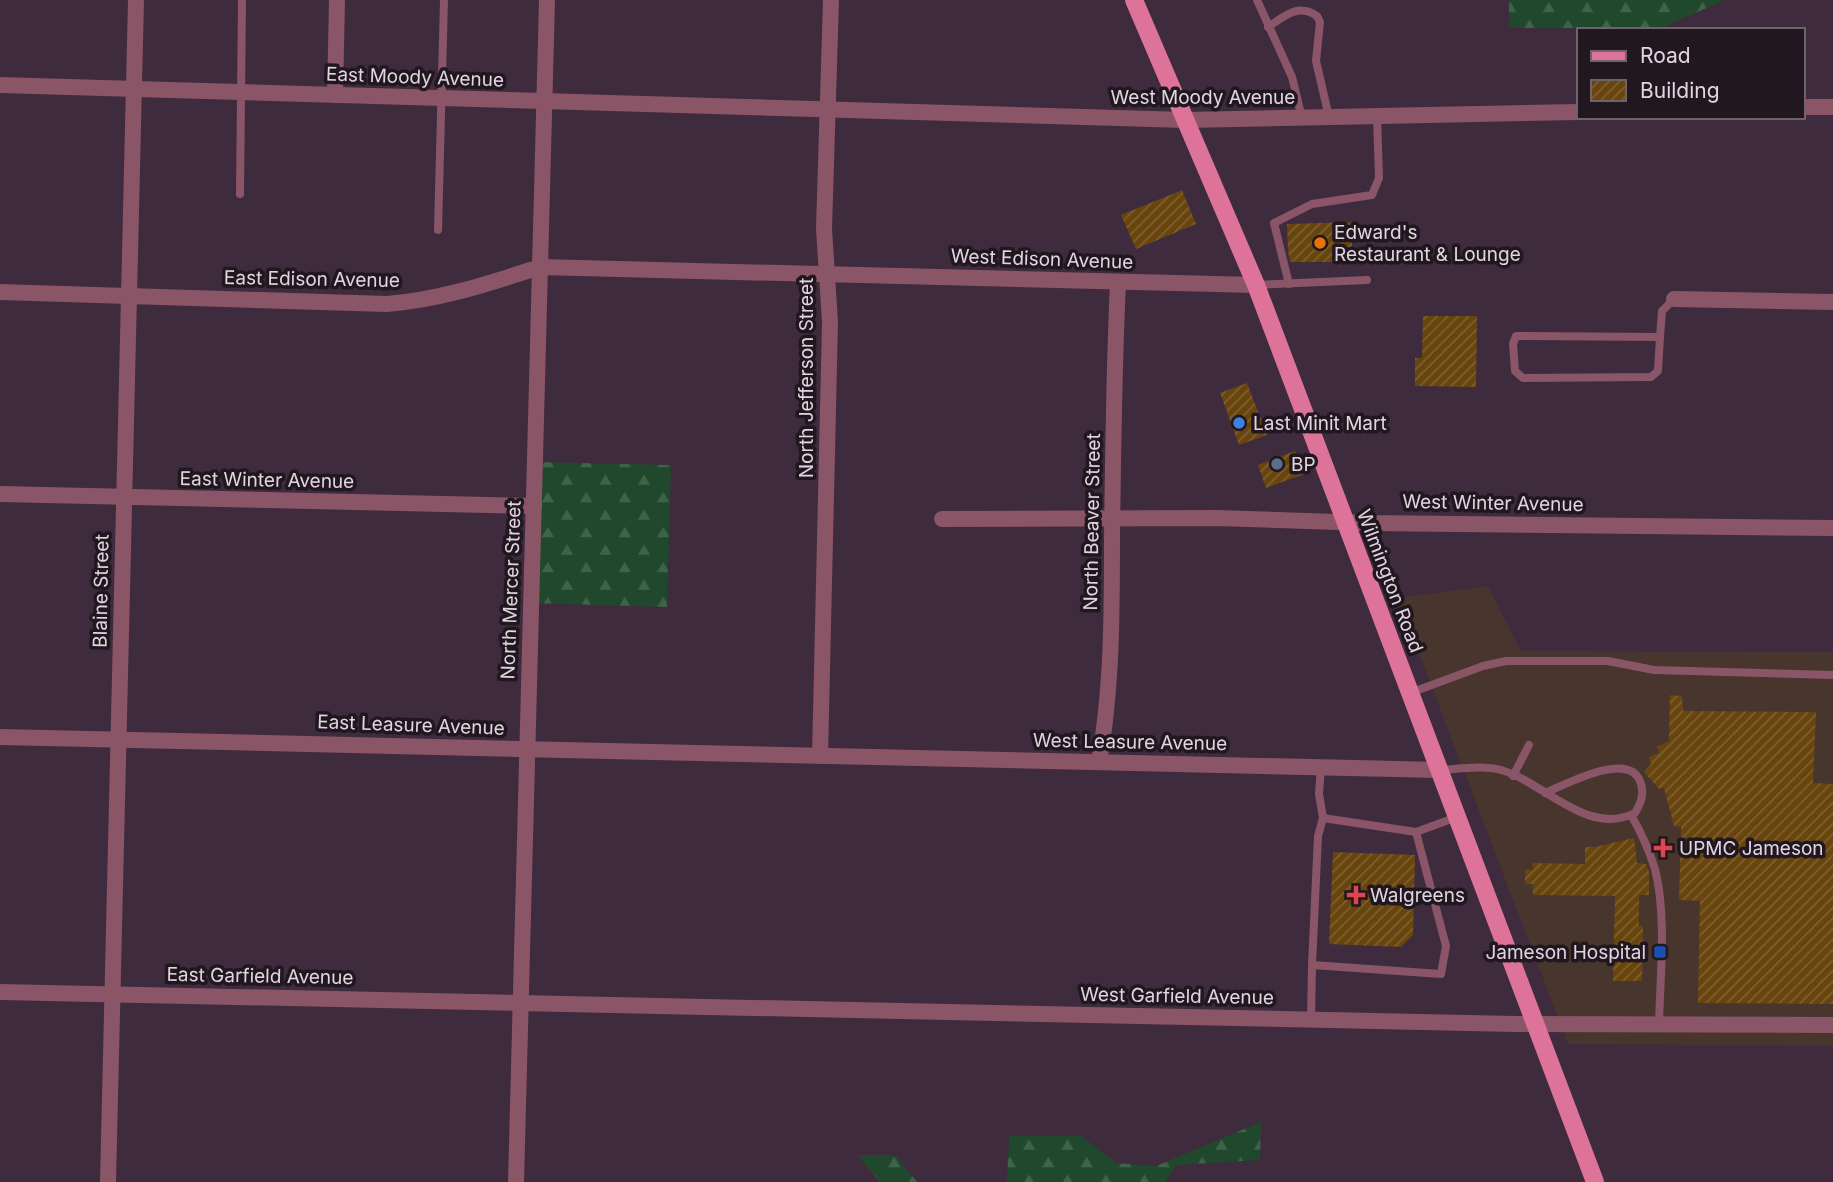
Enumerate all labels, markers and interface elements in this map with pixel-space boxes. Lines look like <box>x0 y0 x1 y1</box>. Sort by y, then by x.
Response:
legend <box>1577 28 1805 119</box>
text: Road <box>1640 43 1691 68</box>
street label: East Moody Avenue <box>326 62 504 92</box>
text: Building <box>1640 78 1720 103</box>
street label: West Moody Avenue <box>1111 86 1295 109</box>
place label: Edward's Restaurant & Lounge <box>1334 221 1521 266</box>
marker: Edward's Restaurant & Lounge <box>1312 235 1328 251</box>
street label: West Edison Avenue <box>950 244 1134 274</box>
street label: East Edison Avenue <box>224 266 400 292</box>
street label: North Jefferson Street <box>795 278 818 478</box>
place label: Last Minit Mart <box>1253 412 1387 435</box>
marker: Last Minit Mart <box>1231 415 1247 431</box>
street label: North Beaver Street <box>1079 433 1105 611</box>
place label: BP <box>1291 453 1316 476</box>
marker: BP <box>1269 456 1285 472</box>
street label: East Winter Avenue <box>180 467 354 493</box>
street label: West Winter Avenue <box>1402 490 1584 516</box>
street label: North Mercer Street <box>496 500 526 680</box>
street label: Wilmington Road <box>1352 506 1428 656</box>
street label: Blaine Street <box>89 534 113 648</box>
street label: East Leasure Avenue <box>317 710 505 740</box>
street label: West Leasure Avenue <box>1033 729 1227 755</box>
place label: UPMC Jameson <box>1679 837 1824 860</box>
marker: UPMC Jameson <box>1653 838 1673 858</box>
place label: Walgreens <box>1370 884 1465 907</box>
marker: Walgreens <box>1348 887 1364 903</box>
place label: Jameson Hospital <box>1485 941 1646 964</box>
marker: Jameson Hospital <box>1652 944 1668 960</box>
street label: East Garfield Avenue <box>166 963 354 989</box>
street label: West Garfield Avenue <box>1080 983 1274 1009</box>

